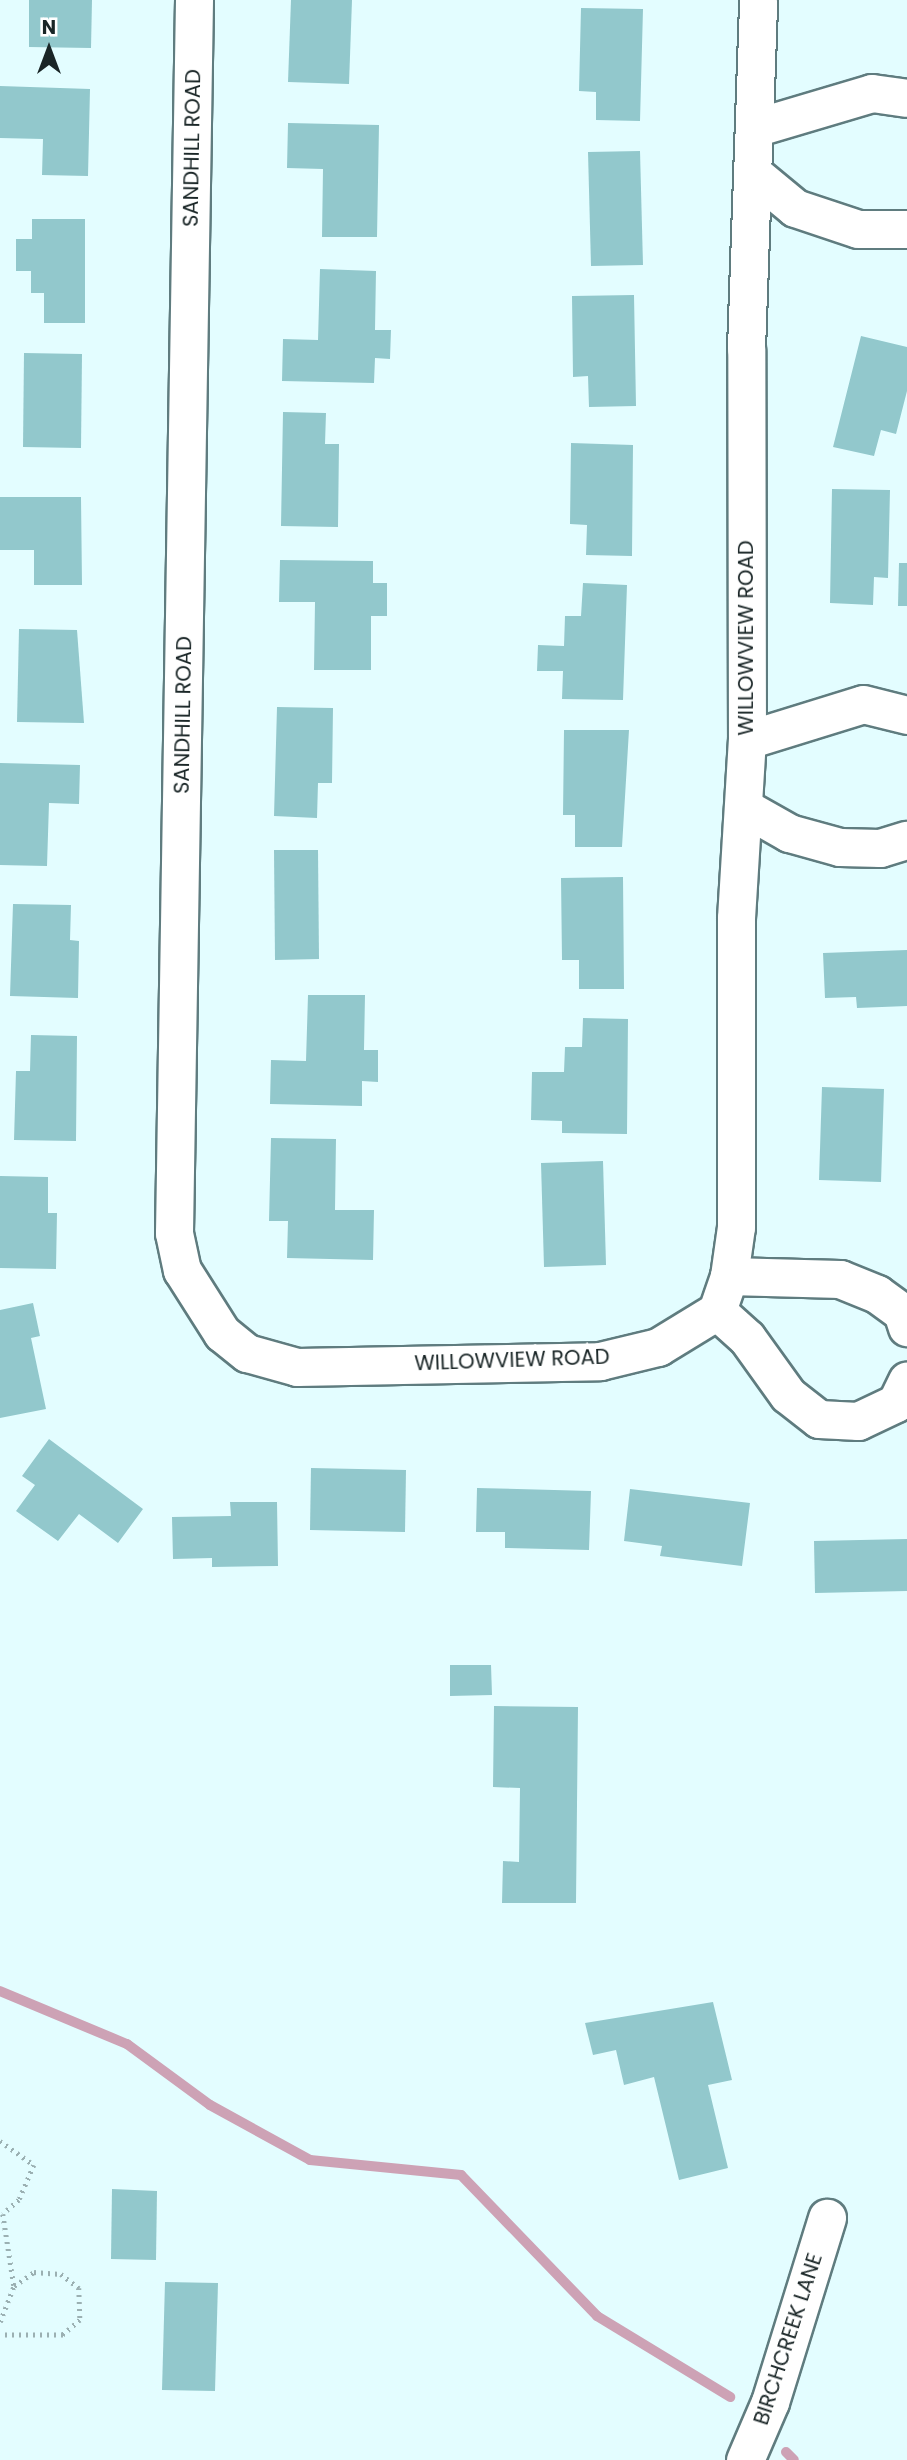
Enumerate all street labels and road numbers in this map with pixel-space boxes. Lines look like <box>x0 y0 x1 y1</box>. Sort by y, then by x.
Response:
street label: SANDHILL ROAD <box>178 69 206 227</box>
street label: WILLOWVIEW ROAD <box>733 540 759 736</box>
street label: SANDHILL ROAD <box>169 636 197 794</box>
street label: WILLOWVIEW ROAD <box>414 1344 610 1376</box>
street label: BIRCHCREEK LANE <box>748 2250 828 2428</box>

